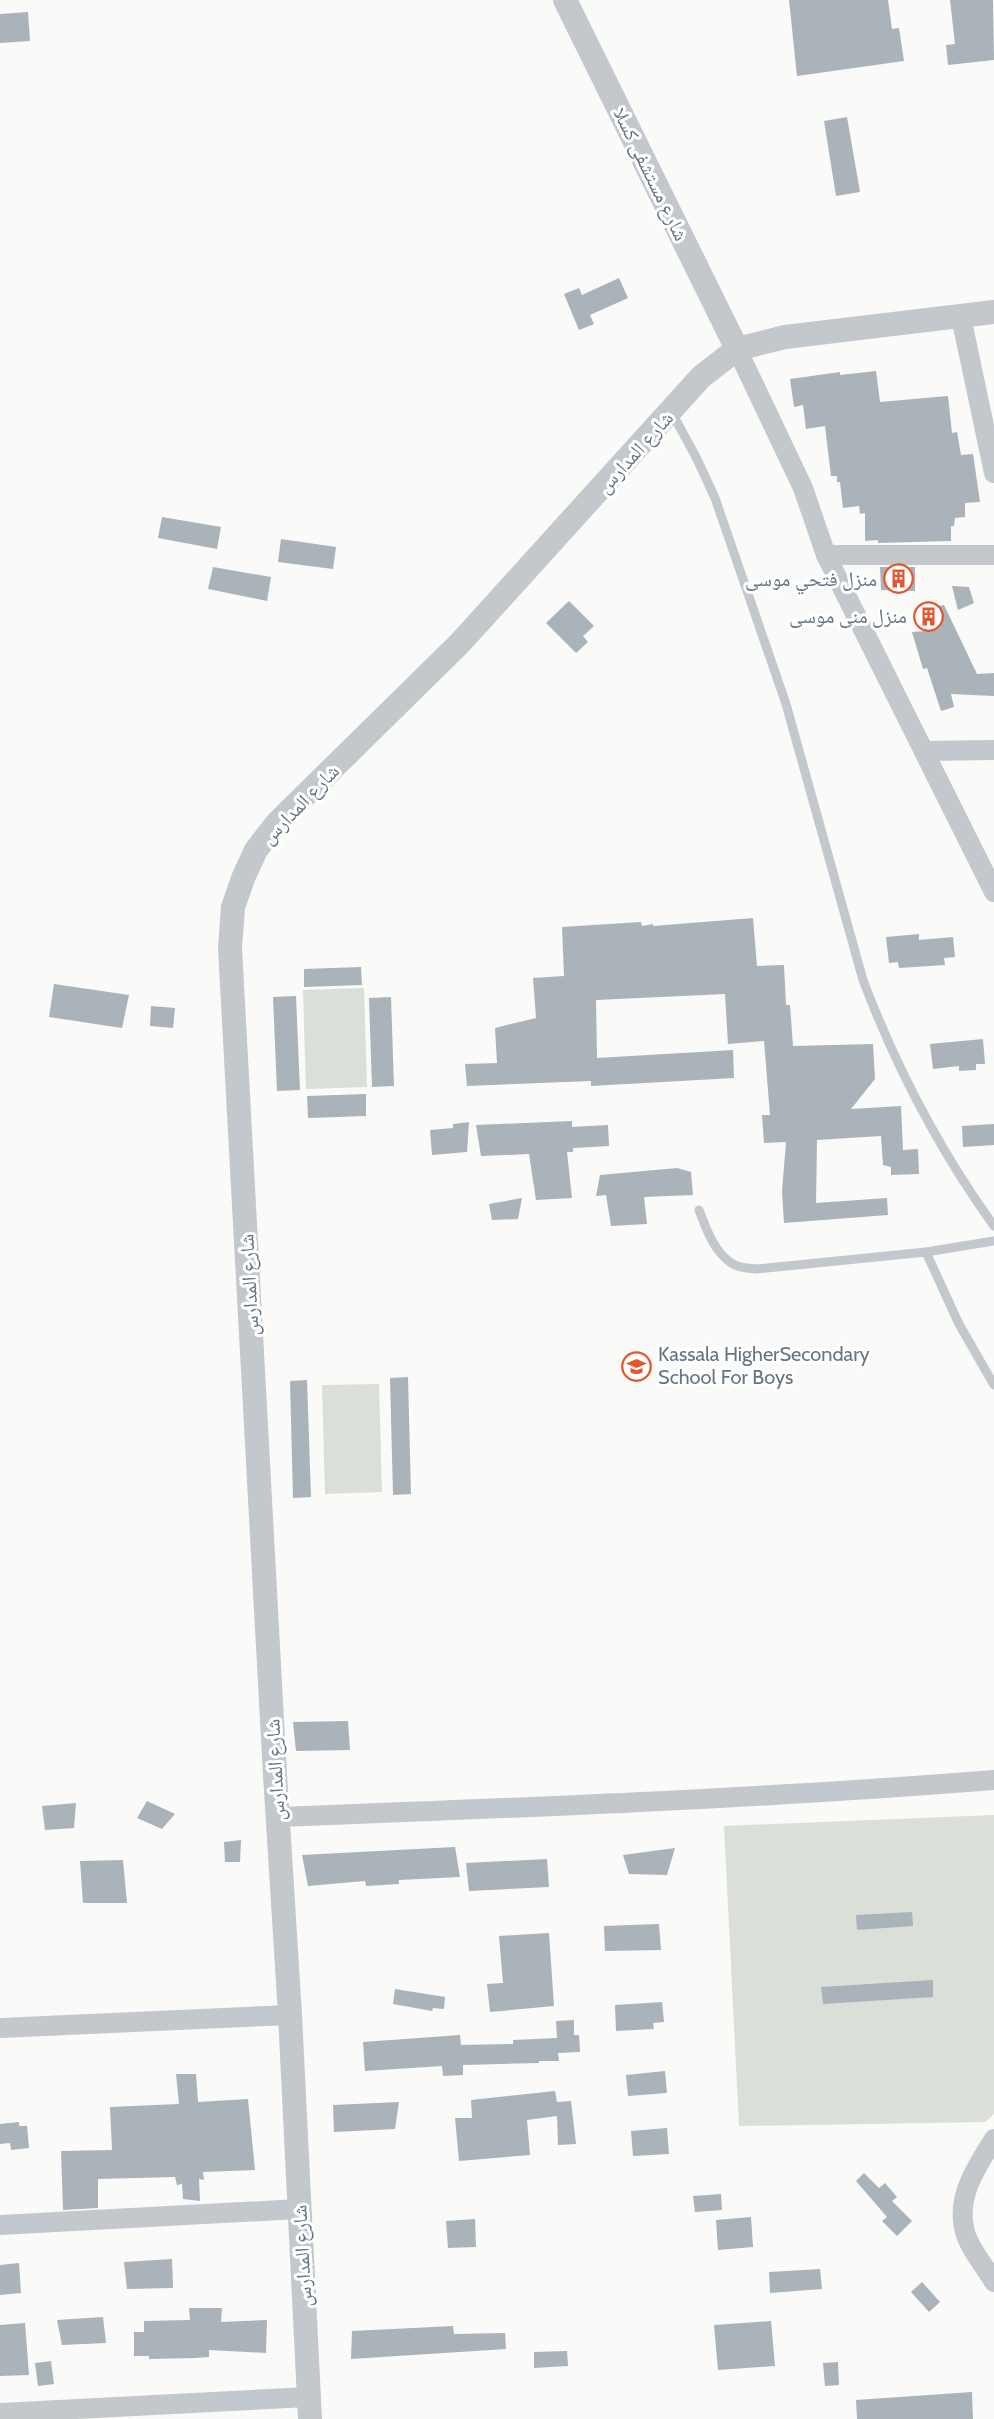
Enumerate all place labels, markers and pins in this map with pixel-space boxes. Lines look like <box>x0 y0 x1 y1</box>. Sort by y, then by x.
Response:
building icon: منزل فتحي موسى <box>882 563 914 595</box>
place label: منزل فتحي موسى <box>745 567 877 595</box>
building icon: منزل منى موسى <box>912 600 944 632</box>
place label: منزل منى موسى <box>789 604 907 628</box>
place label: Kassala HigherSecondary School For Boys <box>658 1342 870 1389</box>
school or university icon: Kassala HigherSecondary School For Boys <box>621 1350 653 1382</box>

